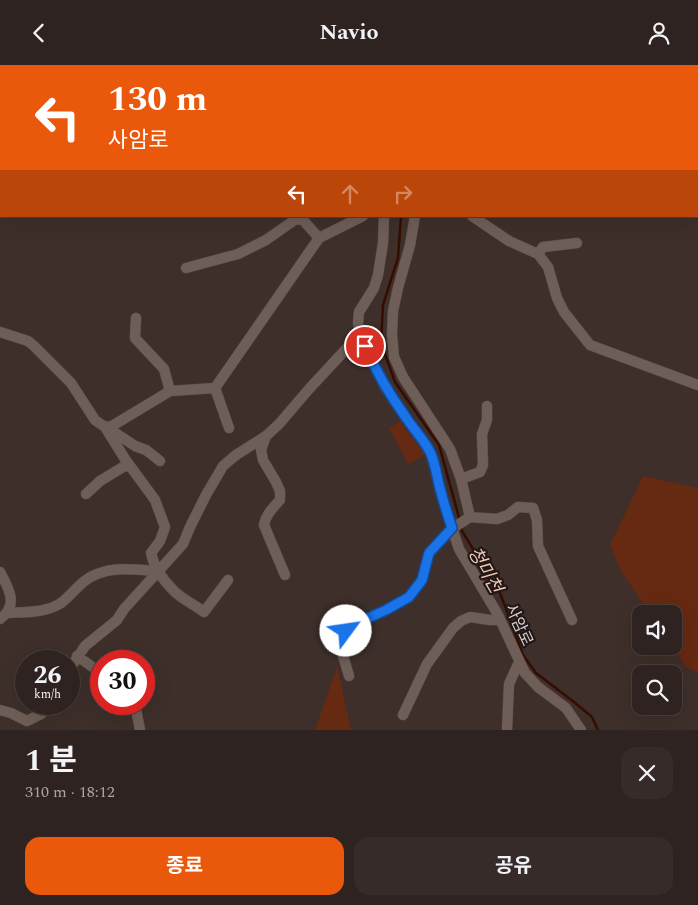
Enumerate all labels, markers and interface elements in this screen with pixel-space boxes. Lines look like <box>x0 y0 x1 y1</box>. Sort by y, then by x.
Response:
text: Navio <box>319 16 379 49</box>
icon: back <box>25 19 53 47</box>
icon: person <box>645 19 673 47</box>
text: 130 m <box>108 73 207 126</box>
icon: left <box>25 85 90 150</box>
text: 사암로 <box>108 124 169 157</box>
icon: left <box>283 180 311 208</box>
icon: ahead <box>336 180 364 208</box>
icon: right <box>389 180 417 208</box>
pin <box>344 325 386 367</box>
icon: arrive <box>351 332 379 360</box>
water label: 청미천 <box>461 542 510 600</box>
street label: 사암로 <box>499 600 539 650</box>
position arrow <box>319 604 371 656</box>
map controls <box>632 605 682 715</box>
button: sound <box>632 605 682 655</box>
speed limit sign: 30 <box>90 650 155 715</box>
text: 26 <box>33 657 62 695</box>
button: search <box>632 665 682 715</box>
text: km/h <box>34 685 61 704</box>
text: 1 분 <box>25 738 77 784</box>
button: close <box>621 747 673 799</box>
text: 310 m · 18:12 <box>25 780 115 804</box>
button: 종료 <box>25 837 344 895</box>
button: 공유 <box>354 837 673 895</box>

